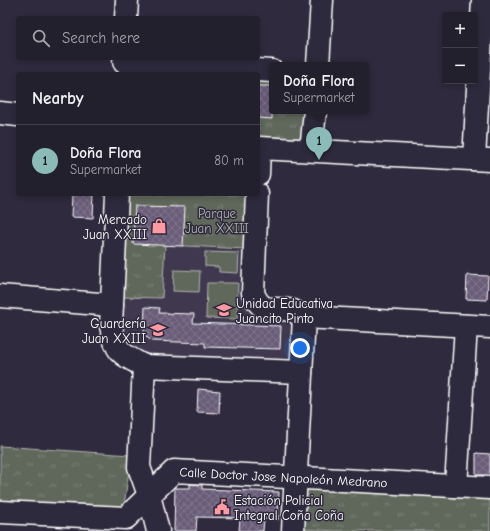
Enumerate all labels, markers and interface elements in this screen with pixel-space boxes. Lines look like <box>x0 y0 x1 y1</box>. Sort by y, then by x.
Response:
map controls <box>442 12 478 84</box>
button: + <box>442 12 478 48</box>
search box <box>16 16 260 60</box>
icon: search <box>30 27 52 49</box>
text: Search here <box>62 29 140 47</box>
button: − <box>442 48 478 84</box>
popup <box>269 62 369 114</box>
text: Doña Flora <box>283 72 355 90</box>
text: Nearby <box>32 89 83 108</box>
text: Supermarket <box>283 90 355 105</box>
pin: 1 <box>306 127 332 160</box>
text: Doña Flora <box>70 144 141 162</box>
text: 1 <box>42 153 48 168</box>
text: 80 m <box>214 153 244 168</box>
text: Supermarket <box>70 162 141 177</box>
park label: Parque Juan XXIII <box>185 206 249 236</box>
place label: Mercado Juan XXIII <box>83 212 147 242</box>
shop icon: Mercado Juan XXIII <box>150 217 168 235</box>
place label: Unidad Educativa Juancito Pinto <box>236 296 333 326</box>
school or university icon: Unidad Educativa Juancito Pinto <box>215 301 233 319</box>
place label: Guardería Juan XXIII <box>82 316 146 346</box>
school or university icon: Guardería Juan XXIII <box>149 321 167 339</box>
your location <box>290 338 310 358</box>
street label: Calle Doctor Jose Napoleón Medrano <box>179 464 388 490</box>
place label: Estación Policial Integral Coña Coña <box>234 493 344 523</box>
public building icon: Estación Policial Integral Coña Coña <box>213 498 231 516</box>

